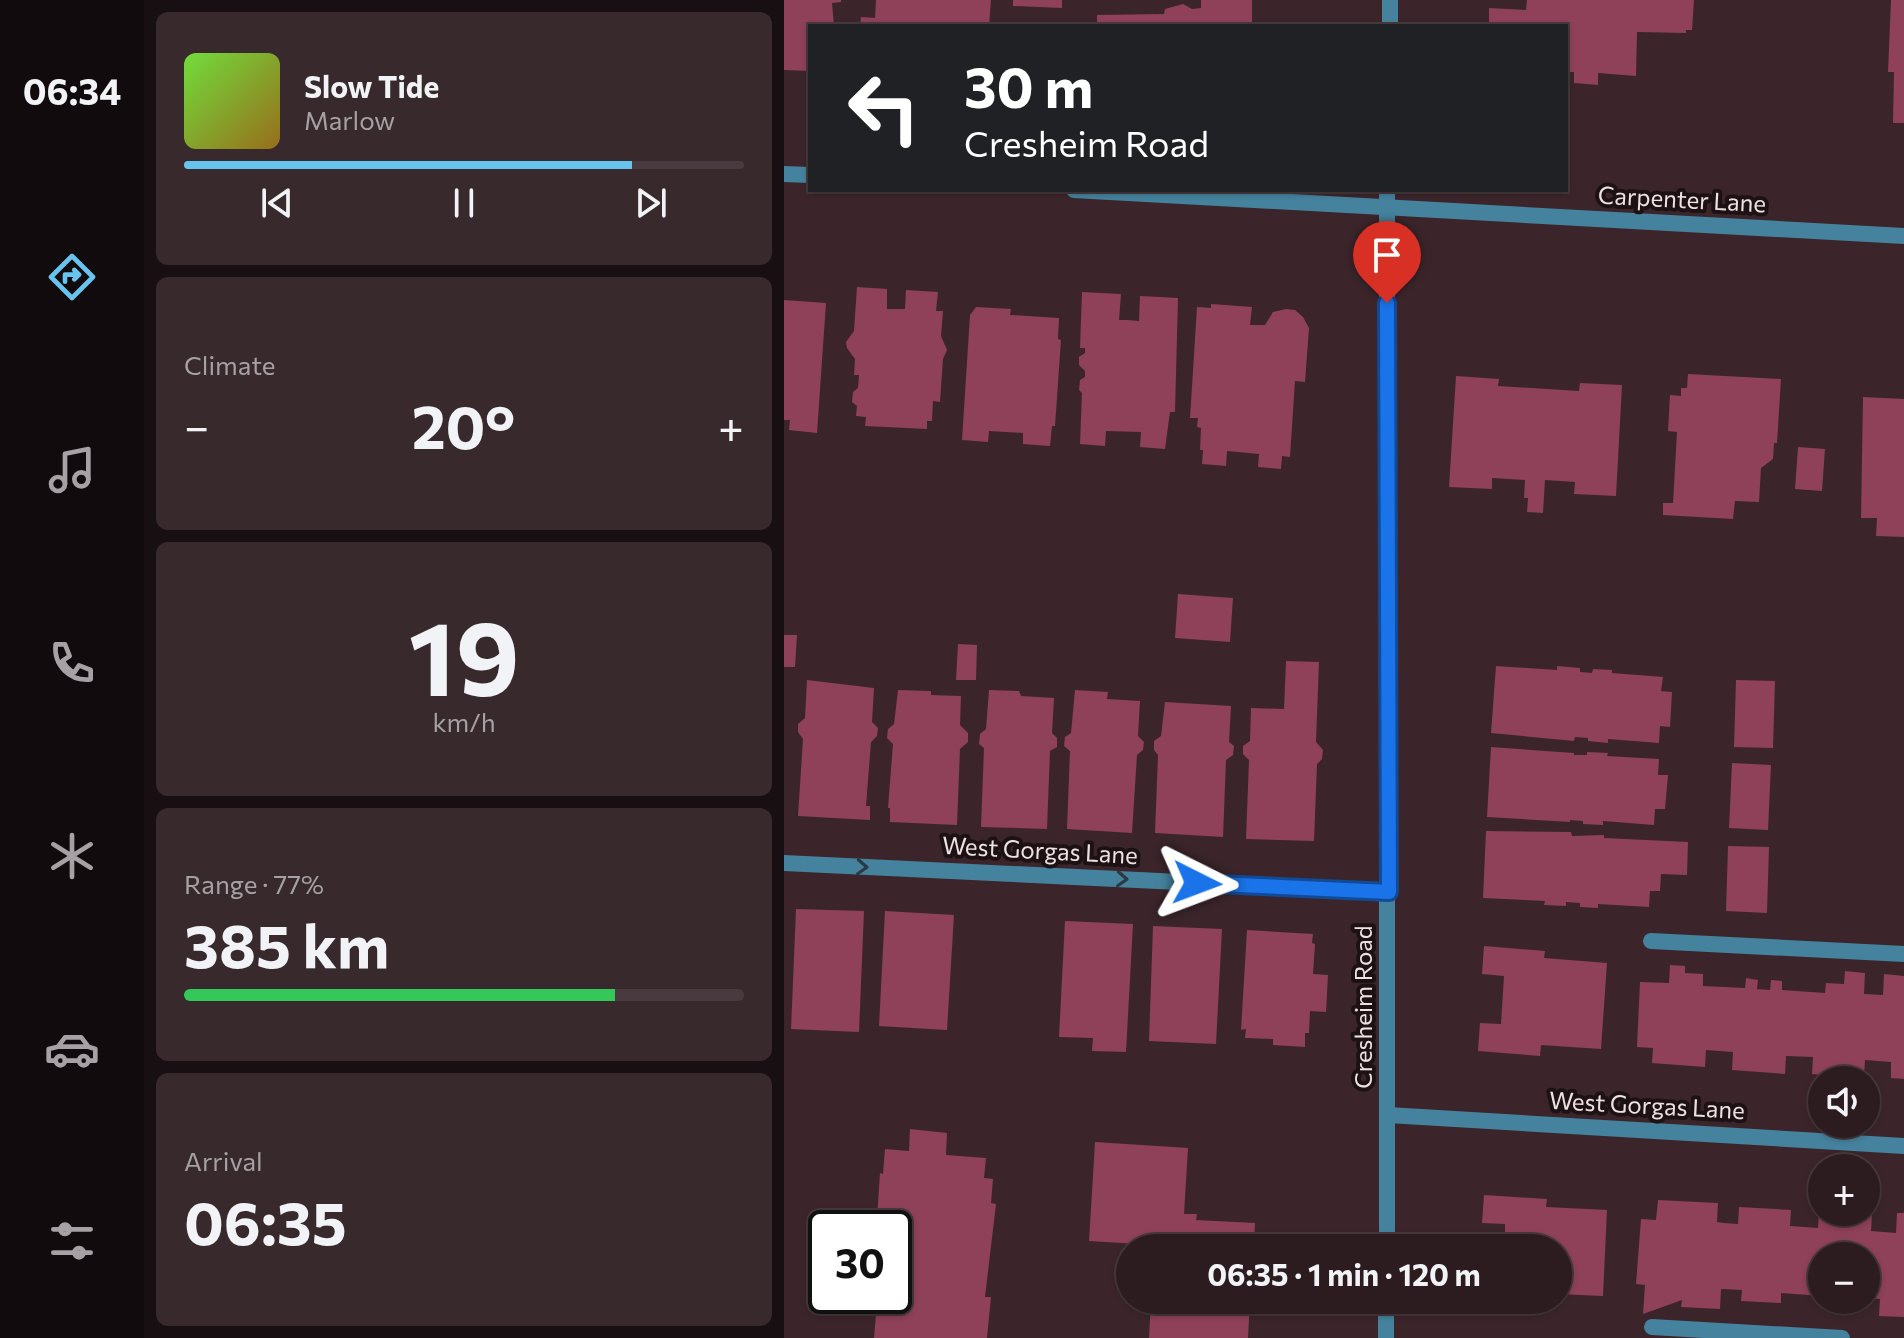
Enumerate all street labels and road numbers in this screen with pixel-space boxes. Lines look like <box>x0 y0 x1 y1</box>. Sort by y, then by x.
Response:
street label: Carpenter Lane <box>1597 180 1767 217</box>
street label: West Gorgas Lane <box>942 830 1139 869</box>
street label: Cresheim Road <box>1348 925 1377 1089</box>
street label: West Gorgas Lane <box>1549 1085 1746 1124</box>

